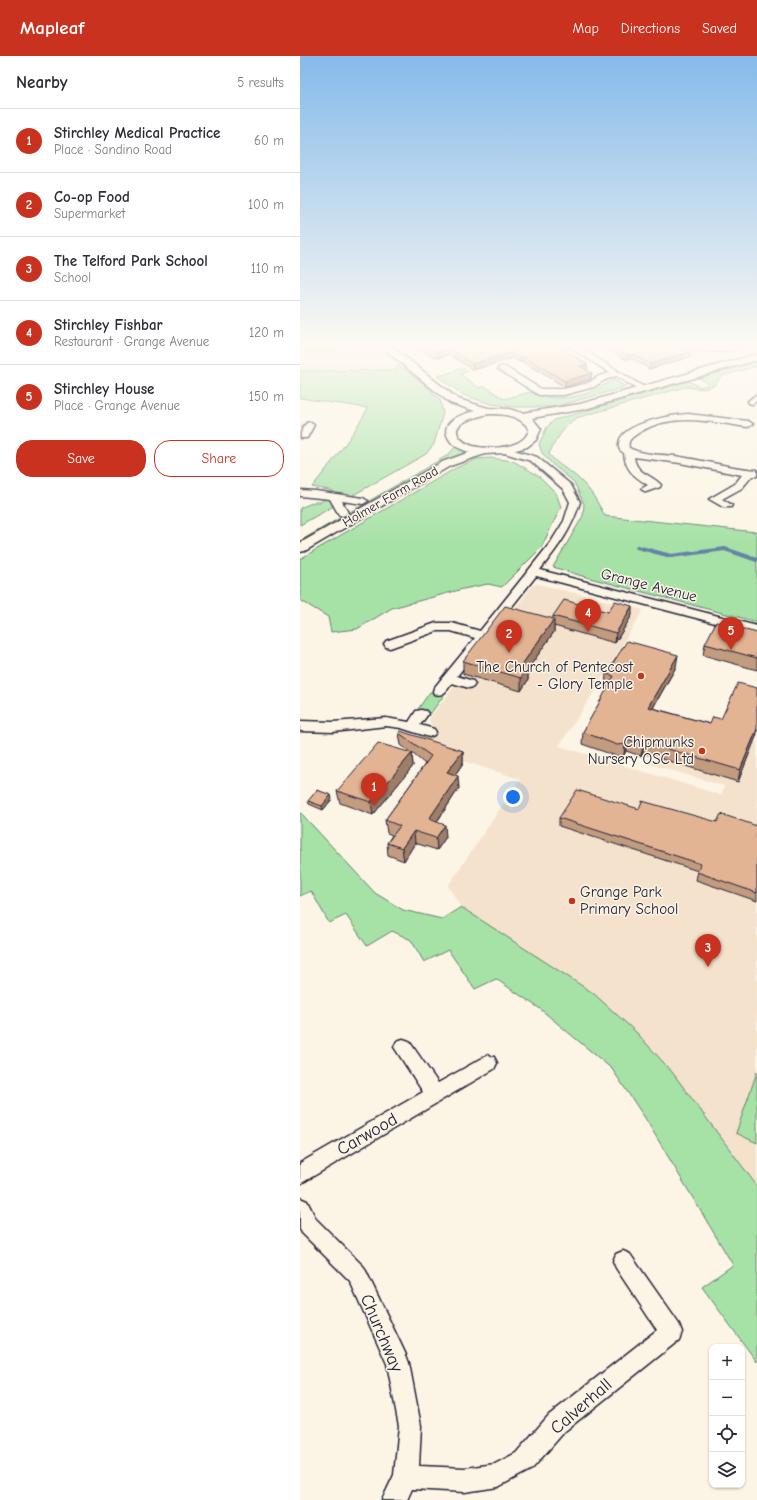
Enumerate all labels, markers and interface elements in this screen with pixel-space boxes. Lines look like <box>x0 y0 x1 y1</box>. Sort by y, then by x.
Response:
text: Mapleaf <box>20 17 84 39</box>
text: Map <box>572 20 599 37</box>
text: Directions <box>621 20 680 37</box>
text: Saved <box>702 20 737 37</box>
text: Nearby <box>16 73 67 92</box>
text: 5 results <box>237 75 284 90</box>
text: Stirchley Medical Practice <box>54 124 220 142</box>
text: 1 <box>26 133 32 148</box>
text: 60 m <box>254 133 284 148</box>
text: Place · Sandino Road <box>54 142 172 157</box>
text: Co-op Food <box>54 188 130 206</box>
text: 2 <box>26 197 32 212</box>
text: 100 m <box>248 197 284 212</box>
text: Supermarket <box>54 206 125 221</box>
text: The Telford Park School <box>54 252 208 270</box>
text: 3 <box>26 261 32 276</box>
text: 110 m <box>251 261 284 276</box>
text: School <box>54 270 91 285</box>
text: Stirchley Fishbar <box>54 316 163 334</box>
text: 4 <box>26 325 32 340</box>
text: 120 m <box>249 325 284 340</box>
text: Restaurant · Grange Avenue <box>54 334 209 349</box>
text: Stirchley House <box>54 380 154 398</box>
text: 5 <box>26 389 32 404</box>
text: 150 m <box>249 389 284 404</box>
text: Place · Grange Avenue <box>54 398 180 413</box>
button: Save <box>16 440 146 477</box>
button: Share <box>154 440 284 477</box>
street label: Holmer Farm Road <box>340 463 441 530</box>
street label: Grange Avenue <box>599 564 699 606</box>
pin: 4 <box>575 599 601 632</box>
pin: 5 <box>718 617 744 650</box>
pin: 2 <box>496 620 522 653</box>
place label: The Church of Pentecost - Glory Temple <box>476 658 634 693</box>
marker: The Church of Pentecost - Glory Temple <box>636 671 646 681</box>
place label: Chipmunks Nursery OSC Ltd <box>588 733 694 768</box>
marker: Chipmunks Nursery OSC Ltd <box>697 746 707 756</box>
pin: 1 <box>361 773 387 806</box>
your location <box>503 787 523 807</box>
place label: Grange Park Primary School <box>580 883 678 918</box>
marker: Grange Park Primary School <box>567 896 577 906</box>
pin: 3 <box>695 934 721 967</box>
street label: Carwood <box>333 1109 401 1160</box>
street label: Churchway <box>356 1291 408 1376</box>
map controls <box>709 1344 745 1488</box>
button: + <box>709 1344 745 1380</box>
street label: Calverhall <box>546 1374 616 1439</box>
button: − <box>709 1380 745 1416</box>
button: locate <box>709 1416 745 1452</box>
button: layers <box>709 1452 745 1488</box>

